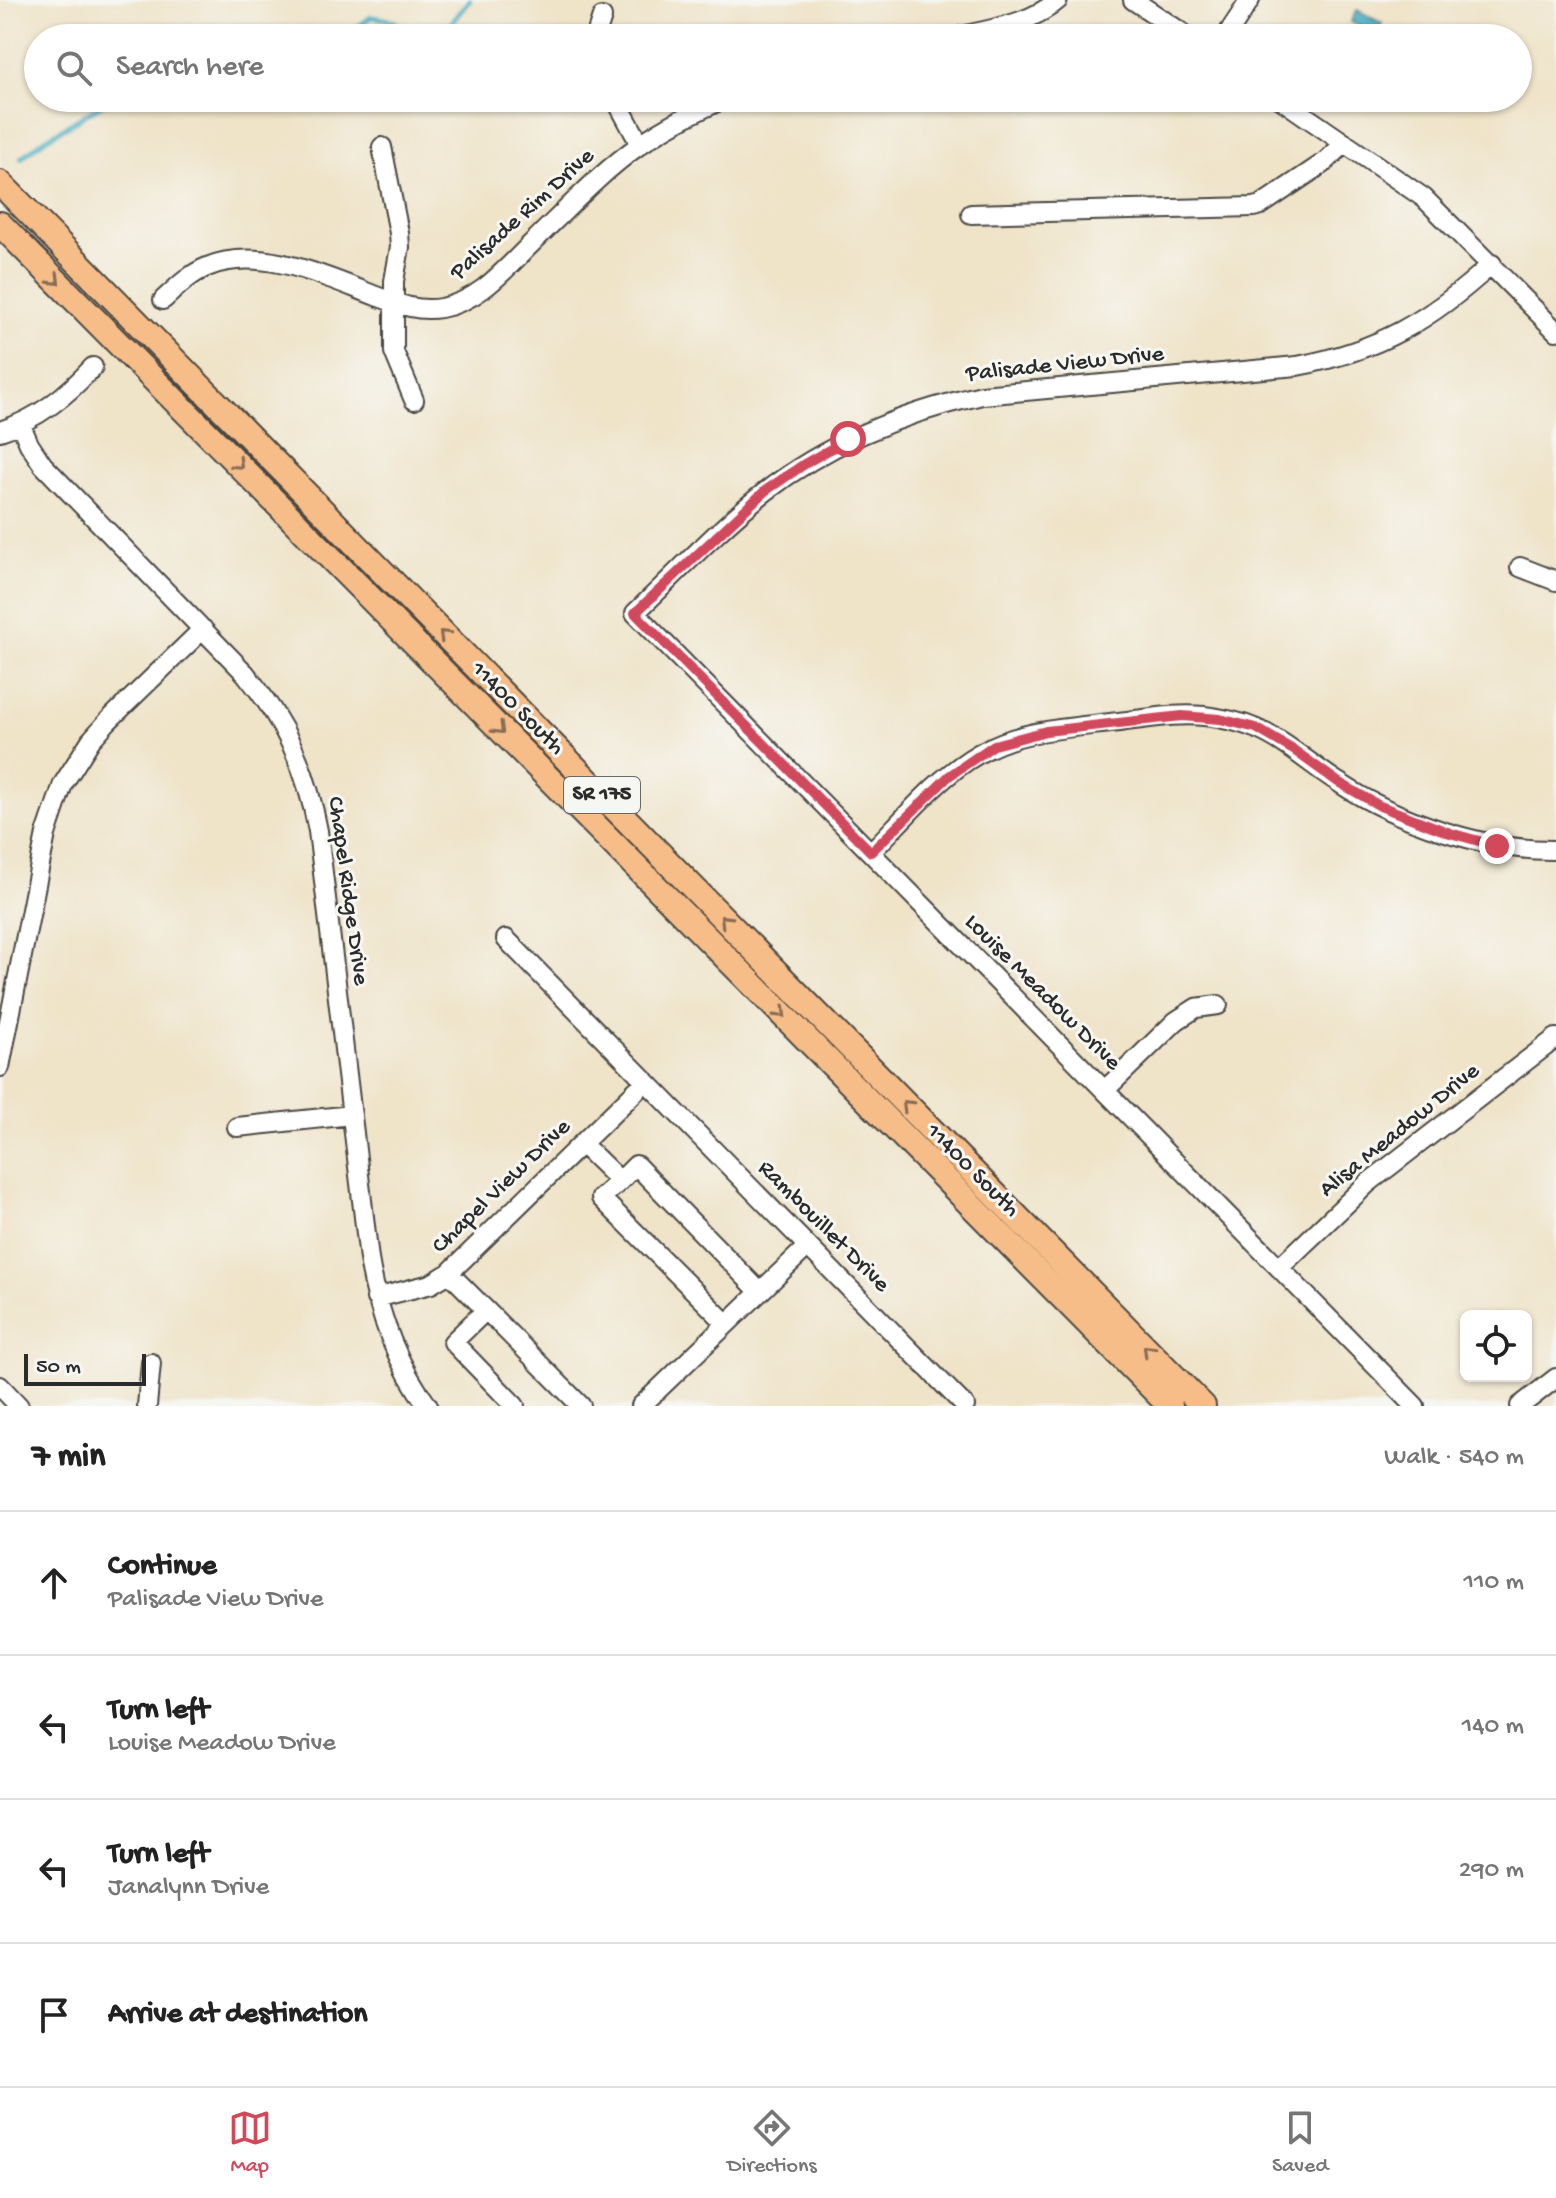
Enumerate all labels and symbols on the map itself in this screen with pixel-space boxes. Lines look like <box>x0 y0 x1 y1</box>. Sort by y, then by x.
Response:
street label: Palisade Rim Drive <box>444 142 602 288</box>
one-way arrow <box>46 270 60 285</box>
street label: Palisade View Drive <box>964 340 1166 390</box>
route start <box>830 421 866 457</box>
one-way arrow <box>229 455 243 469</box>
one-way arrow <box>439 630 453 644</box>
street label: 11400 South <box>463 655 570 762</box>
one-way arrow <box>490 720 505 734</box>
road number: SR 175 <box>564 777 640 813</box>
street label: Chapel Ridge Drive <box>319 795 375 988</box>
route end <box>1479 828 1515 864</box>
street label: Louise Meadow Drive <box>957 908 1127 1078</box>
one-way arrow <box>720 915 734 929</box>
one-way arrow <box>772 1004 786 1018</box>
street label: Alisa Meadow Drive <box>1314 1057 1487 1205</box>
one-way arrow <box>902 1100 916 1114</box>
street label: Chapel View Drive <box>426 1113 578 1261</box>
street label: 11400 South <box>918 1117 1025 1224</box>
street label: Rambouillet Drive <box>751 1155 896 1300</box>
one-way arrow <box>1143 1345 1158 1359</box>
scale bar <box>24 1350 146 1386</box>

